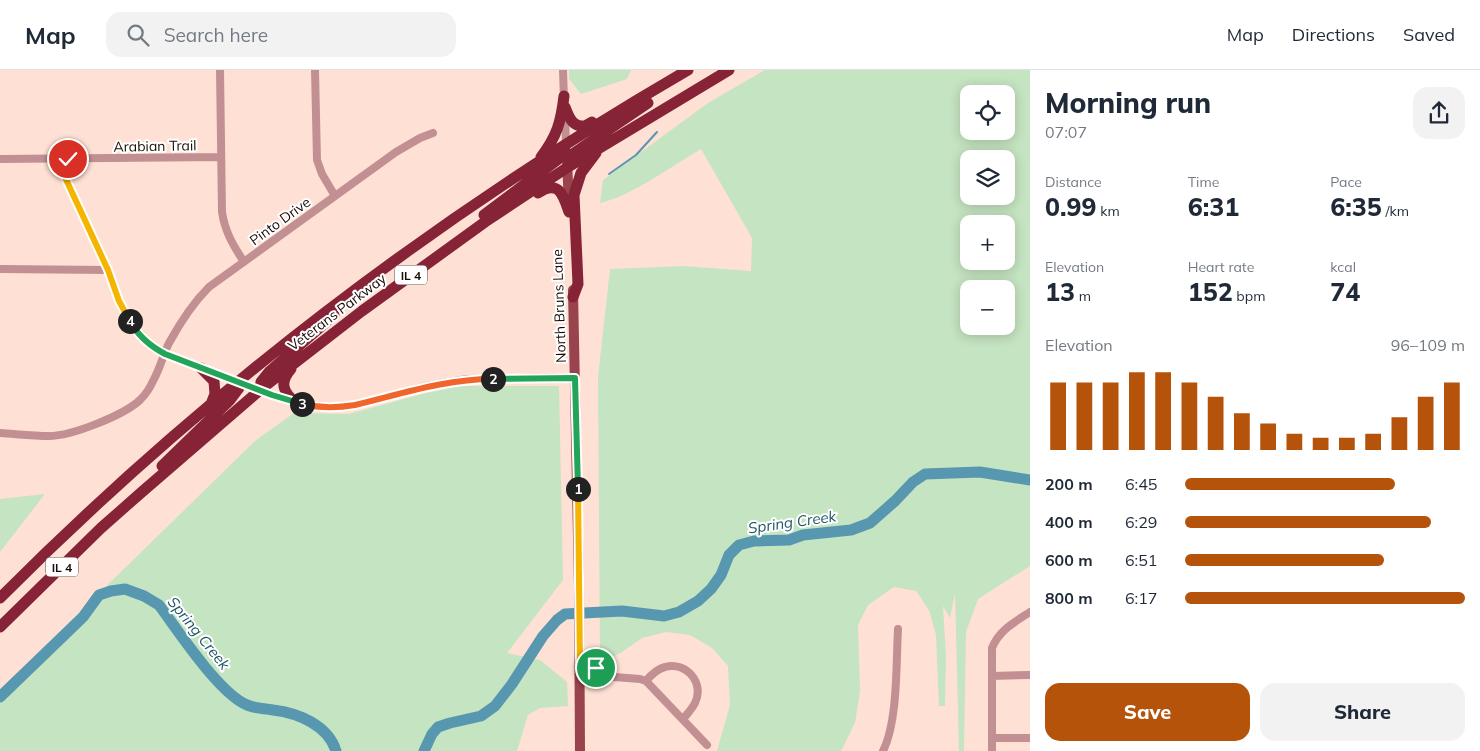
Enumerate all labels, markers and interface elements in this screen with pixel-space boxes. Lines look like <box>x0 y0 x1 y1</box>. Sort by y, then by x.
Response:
search box <box>106 12 456 57</box>
text: Map <box>25 20 76 50</box>
icon: search <box>124 21 152 49</box>
text: Search here <box>164 23 268 47</box>
text: Map <box>1227 23 1264 46</box>
text: Directions <box>1292 23 1375 46</box>
text: Saved <box>1403 23 1455 46</box>
map controls <box>960 85 1015 335</box>
button: locate <box>960 85 1015 140</box>
text: Morning run <box>1045 85 1211 120</box>
button: share <box>1413 87 1465 139</box>
text: 07:07 <box>1045 122 1087 142</box>
street label: Arabian Trail <box>113 136 197 156</box>
pin <box>47 138 89 180</box>
icon: check <box>54 145 82 173</box>
button: layers <box>960 150 1015 205</box>
text: Distance <box>1045 173 1102 191</box>
text: Time <box>1188 173 1219 191</box>
text: Pace <box>1330 173 1362 191</box>
text: 0.99 <box>1045 191 1097 222</box>
text: 6:31 <box>1188 191 1239 222</box>
text: 6:35 <box>1330 191 1382 222</box>
street label: Pinto Drive <box>246 193 314 249</box>
text: km <box>1097 202 1120 220</box>
text: /km <box>1382 202 1409 220</box>
button: + <box>960 215 1015 270</box>
street label: North Bruns Lane <box>548 249 570 363</box>
text: Elevation <box>1045 258 1104 276</box>
text: Heart rate <box>1188 258 1254 276</box>
text: kcal <box>1330 258 1356 276</box>
road number: IL 4 <box>395 266 427 284</box>
street label: Veterans Parkway <box>284 269 390 355</box>
text: 13 <box>1045 276 1075 307</box>
text: 152 <box>1188 276 1233 307</box>
text: 74 <box>1330 276 1360 307</box>
button: − <box>960 280 1015 335</box>
text: m <box>1075 287 1091 305</box>
text: bpm <box>1233 287 1265 305</box>
pin: 4 <box>118 308 142 334</box>
text: 4 <box>126 312 135 330</box>
text: Elevation <box>1045 335 1113 355</box>
text: 96–109 m <box>1391 335 1465 355</box>
pin: 2 <box>480 366 506 392</box>
text: 2 <box>489 370 498 388</box>
pin: 3 <box>290 392 314 416</box>
text: 3 <box>298 395 307 413</box>
text: 200 m <box>1045 474 1093 494</box>
text: 6:45 <box>1125 474 1157 494</box>
pin: 1 <box>566 476 590 502</box>
text: 1 <box>574 480 583 498</box>
water label: Spring Creek <box>747 506 839 538</box>
text: 400 m <box>1045 512 1093 532</box>
text: 6:29 <box>1125 512 1157 532</box>
text: 600 m <box>1045 550 1093 570</box>
text: 6:51 <box>1125 550 1157 570</box>
road number: IL 4 <box>46 558 78 577</box>
text: 800 m <box>1045 588 1093 608</box>
text: 6:17 <box>1125 588 1157 608</box>
water label: Spring Creek <box>164 593 235 674</box>
pin <box>575 647 617 689</box>
icon: arrive <box>582 654 610 682</box>
button: Save <box>1045 683 1250 741</box>
button: Share <box>1260 683 1465 741</box>

